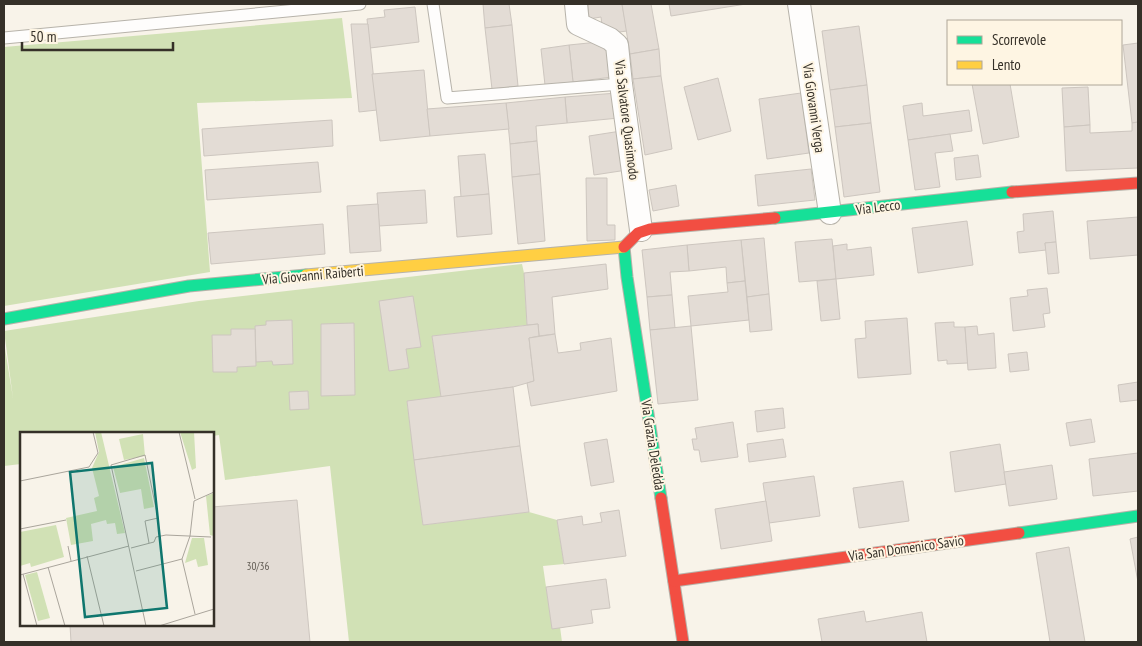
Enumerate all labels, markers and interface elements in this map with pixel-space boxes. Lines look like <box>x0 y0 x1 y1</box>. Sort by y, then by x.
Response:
scale bar <box>22 20 174 52</box>
legend <box>947 20 1122 85</box>
text: 50 m <box>30 27 56 46</box>
text: Scorrevole <box>992 30 1046 49</box>
text: Lento <box>992 55 1021 74</box>
street label: Via Salvatore Quasimodo <box>611 58 643 181</box>
street label: Via Giovanni Verga <box>799 61 829 154</box>
street label: Via Lecco <box>854 195 901 219</box>
street label: Via Giovanni Raiberti <box>261 262 364 288</box>
street label: Via Grazia Deledda <box>637 398 669 491</box>
inset map <box>20 432 214 626</box>
street label: Via San Domenico Savio <box>846 531 965 565</box>
house number: 30/36 <box>246 559 270 573</box>

